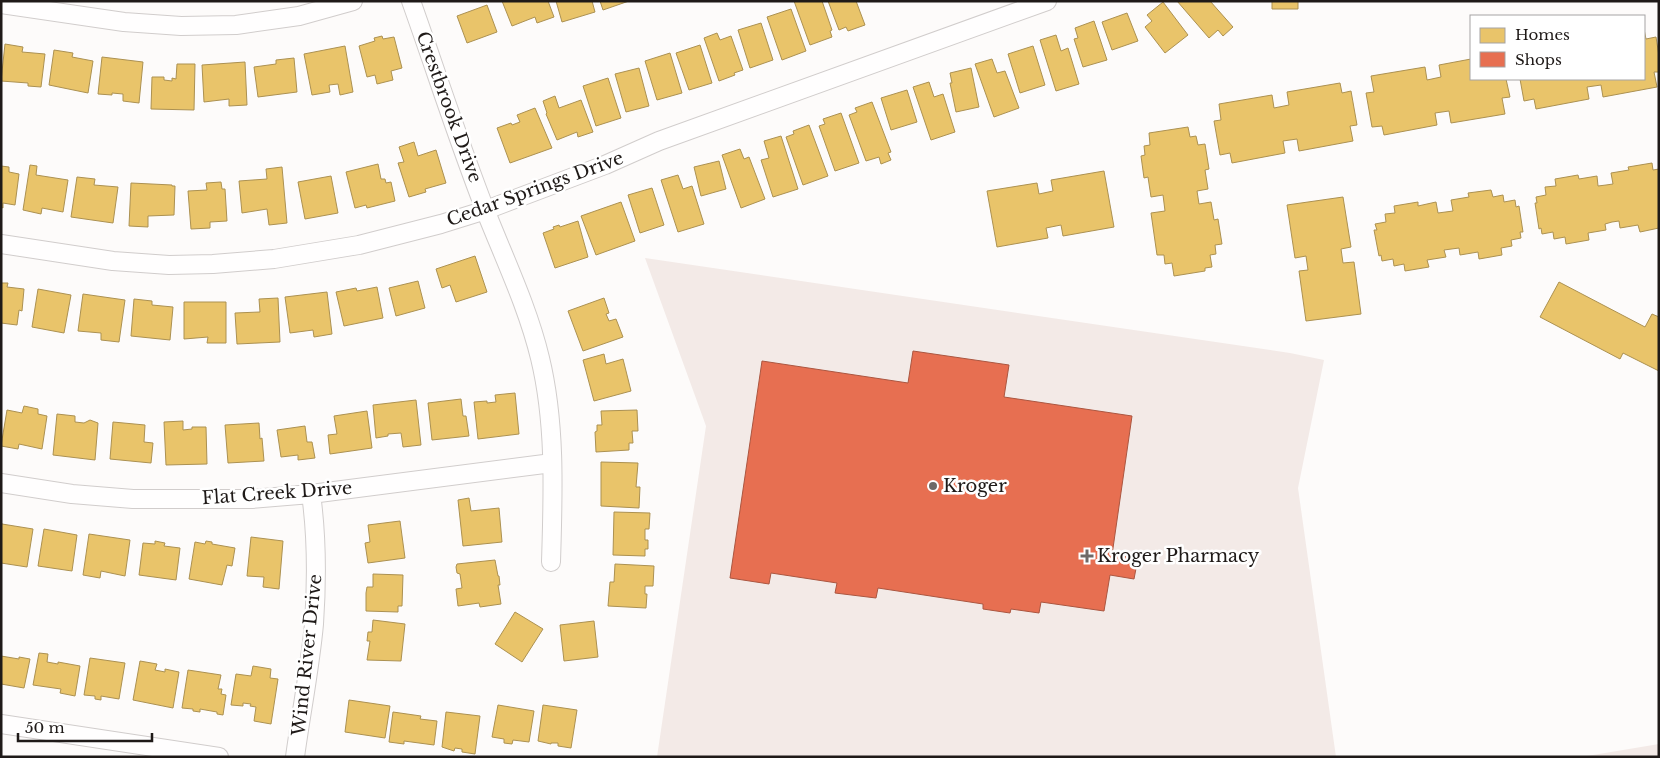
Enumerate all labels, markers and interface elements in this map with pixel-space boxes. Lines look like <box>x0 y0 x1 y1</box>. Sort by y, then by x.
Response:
legend <box>1470 15 1645 80</box>
text: Homes <box>1515 25 1570 44</box>
street label: Crestbrook Drive <box>411 28 487 186</box>
text: Shops <box>1515 50 1562 69</box>
street label: Cedar Springs Drive <box>444 147 626 231</box>
place label: Kroger <box>943 475 1007 497</box>
street label: Flat Creek Drive <box>201 477 353 509</box>
marker: Kroger <box>927 480 939 492</box>
place label: Kroger Pharmacy <box>1097 545 1260 567</box>
marker: Kroger Pharmacy <box>1081 550 1093 562</box>
street label: Wind River Drive <box>287 573 326 738</box>
scale bar <box>18 710 151 742</box>
text: 50 m <box>25 718 65 737</box>

